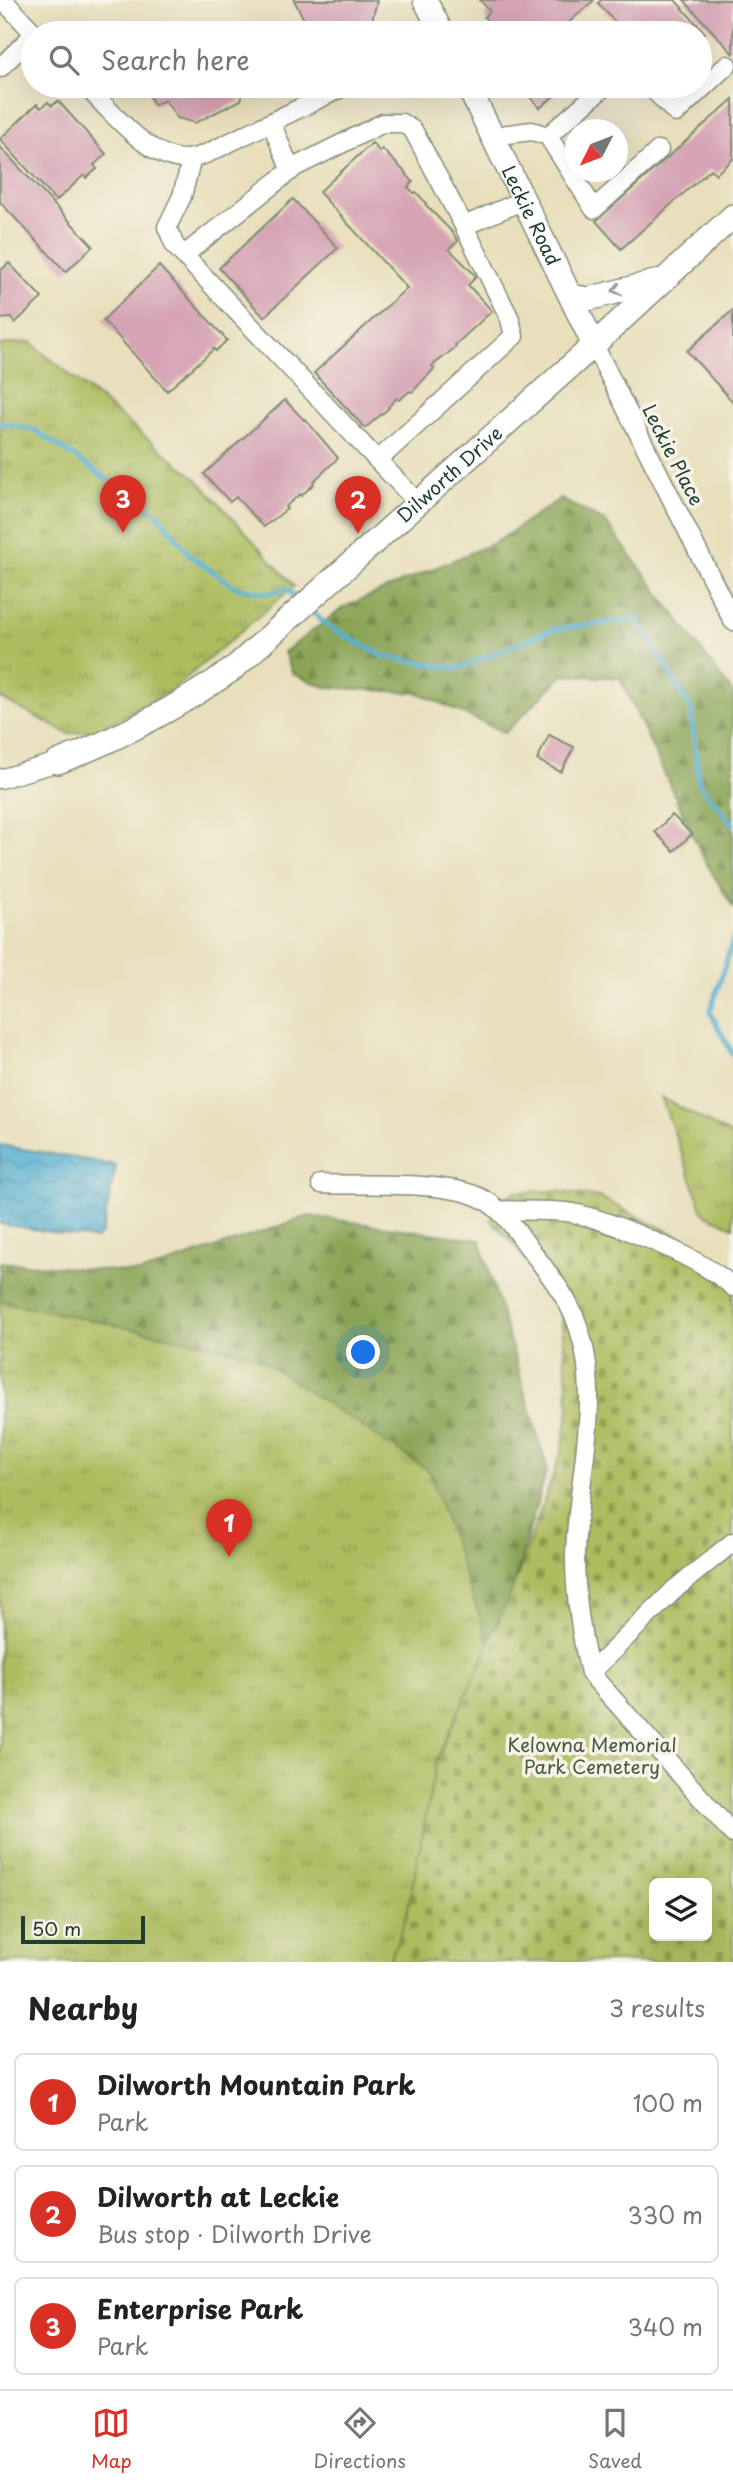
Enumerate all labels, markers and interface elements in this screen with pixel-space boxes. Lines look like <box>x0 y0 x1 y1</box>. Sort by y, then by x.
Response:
search box <box>21 21 712 98</box>
text: Search here <box>101 40 250 79</box>
icon: search <box>45 41 83 79</box>
north arrow <box>565 119 628 182</box>
street label: Leckie Road <box>496 160 568 270</box>
one-way arrow <box>611 282 623 297</box>
street label: Leckie Place <box>636 399 711 510</box>
street label: Dilworth Drive <box>390 419 508 528</box>
pin: 3 <box>100 475 146 533</box>
pin: 2 <box>335 476 381 534</box>
your location <box>346 1335 380 1369</box>
pin: 1 <box>206 1499 252 1557</box>
park label: Kelowna Memorial Park Cemetery <box>507 1730 677 1780</box>
map controls <box>649 1878 712 1941</box>
button: layers <box>649 1878 712 1941</box>
scale bar <box>21 1913 145 1945</box>
text: 50 m <box>32 1914 81 1942</box>
text: Nearby <box>28 1985 138 2030</box>
text: 3 results <box>609 1990 705 2025</box>
text: Dilworth Mountain Park <box>97 2065 416 2104</box>
text: 1 <box>48 2085 59 2120</box>
text: 100 m <box>633 2085 703 2120</box>
text: Park <box>97 2104 148 2139</box>
text: Dilworth at Leckie <box>97 2177 339 2216</box>
text: 2 <box>45 2197 61 2232</box>
text: 330 m <box>627 2197 703 2232</box>
text: Bus stop · Dilworth Drive <box>97 2216 372 2251</box>
text: Enterprise Park <box>97 2289 303 2328</box>
text: 3 <box>45 2309 61 2344</box>
text: 340 m <box>628 2309 703 2344</box>
text: Park <box>97 2328 148 2363</box>
tab: Map <box>91 2404 132 2474</box>
tab: Directions <box>314 2404 406 2474</box>
tab: Saved <box>588 2404 642 2474</box>

